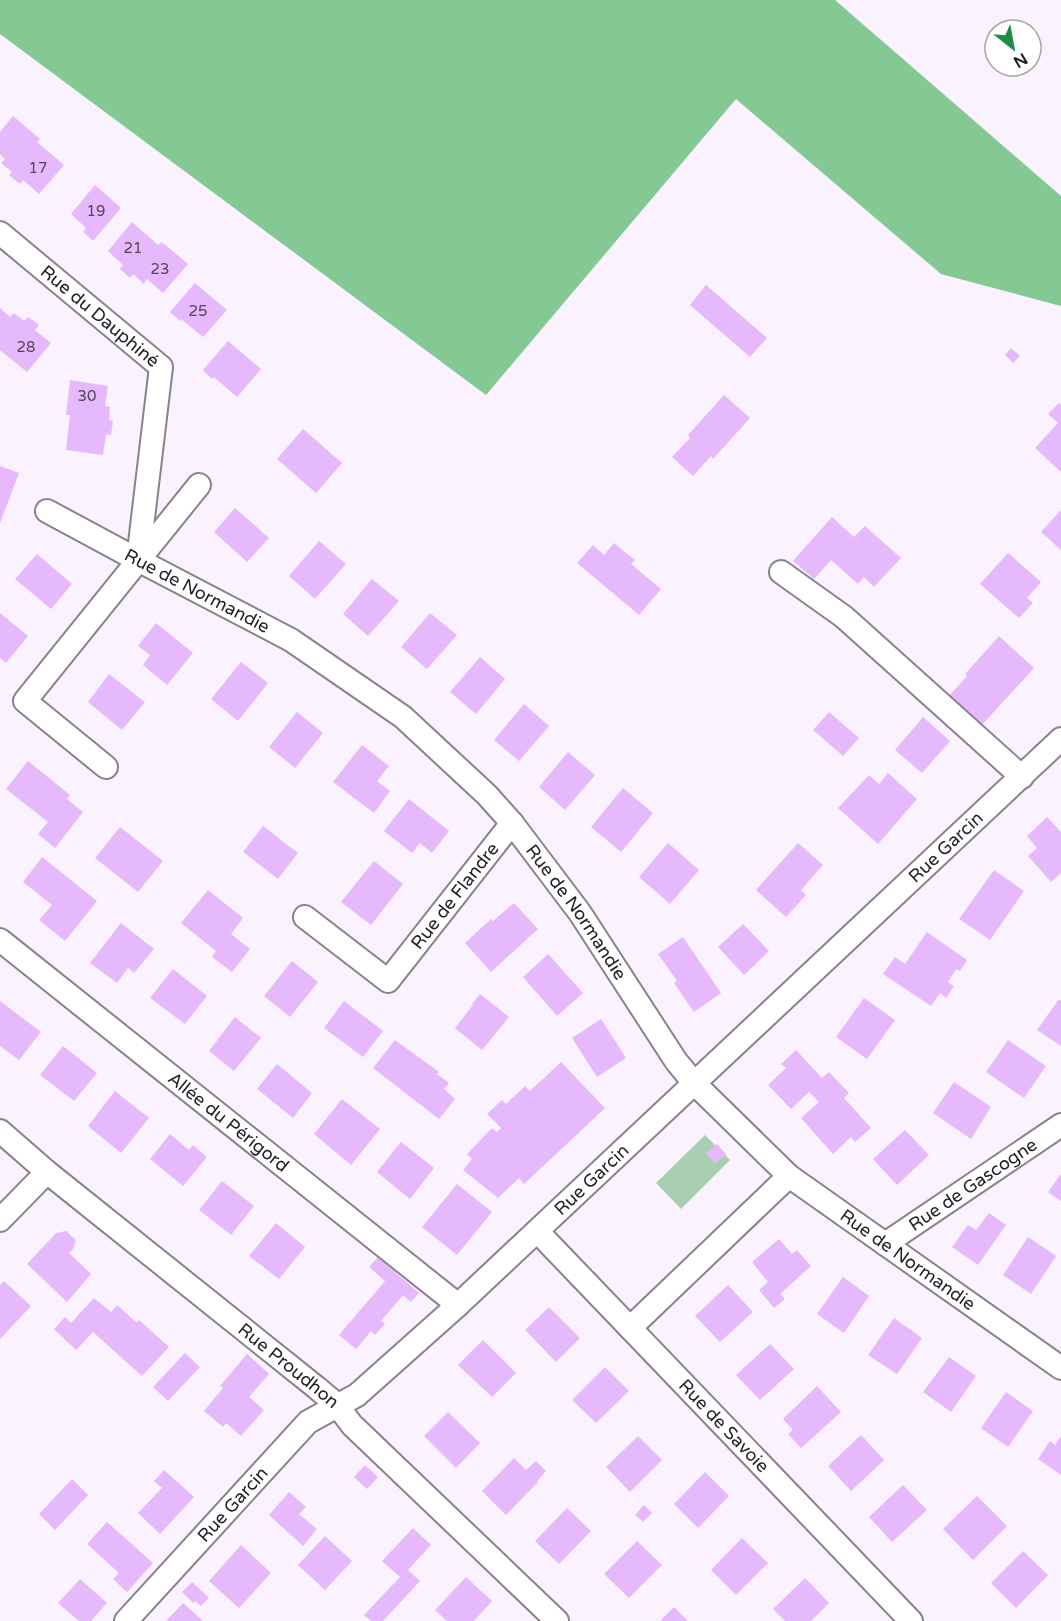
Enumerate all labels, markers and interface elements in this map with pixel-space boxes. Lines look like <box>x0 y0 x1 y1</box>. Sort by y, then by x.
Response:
north arrow <box>983 18 1043 78</box>
text: N <box>1010 48 1031 72</box>
house number: 17 <box>29 159 47 177</box>
house number: 19 <box>87 202 105 220</box>
house number: 21 <box>124 239 142 257</box>
street label: Rue du Dauphiné <box>36 260 164 372</box>
house number: 23 <box>151 260 169 278</box>
house number: 25 <box>189 302 207 320</box>
house number: 28 <box>17 338 35 356</box>
house number: 30 <box>78 387 96 405</box>
street label: Rue de Normandie <box>121 544 273 638</box>
street label: Rue Garcin <box>904 807 988 887</box>
street label: Rue de Flandre <box>406 838 503 954</box>
street label: Rue de Normandie <box>521 840 631 984</box>
street label: Allée du Périgord <box>164 1067 293 1177</box>
street label: Rue de Gascogne <box>904 1133 1041 1236</box>
street label: Rue Garcin <box>550 1139 633 1220</box>
street label: Rue de Normandie <box>836 1204 980 1315</box>
street label: Rue Proudhon <box>234 1318 344 1413</box>
street label: Rue de Savoie <box>674 1375 774 1477</box>
street label: Rue Garcin <box>193 1462 273 1547</box>

